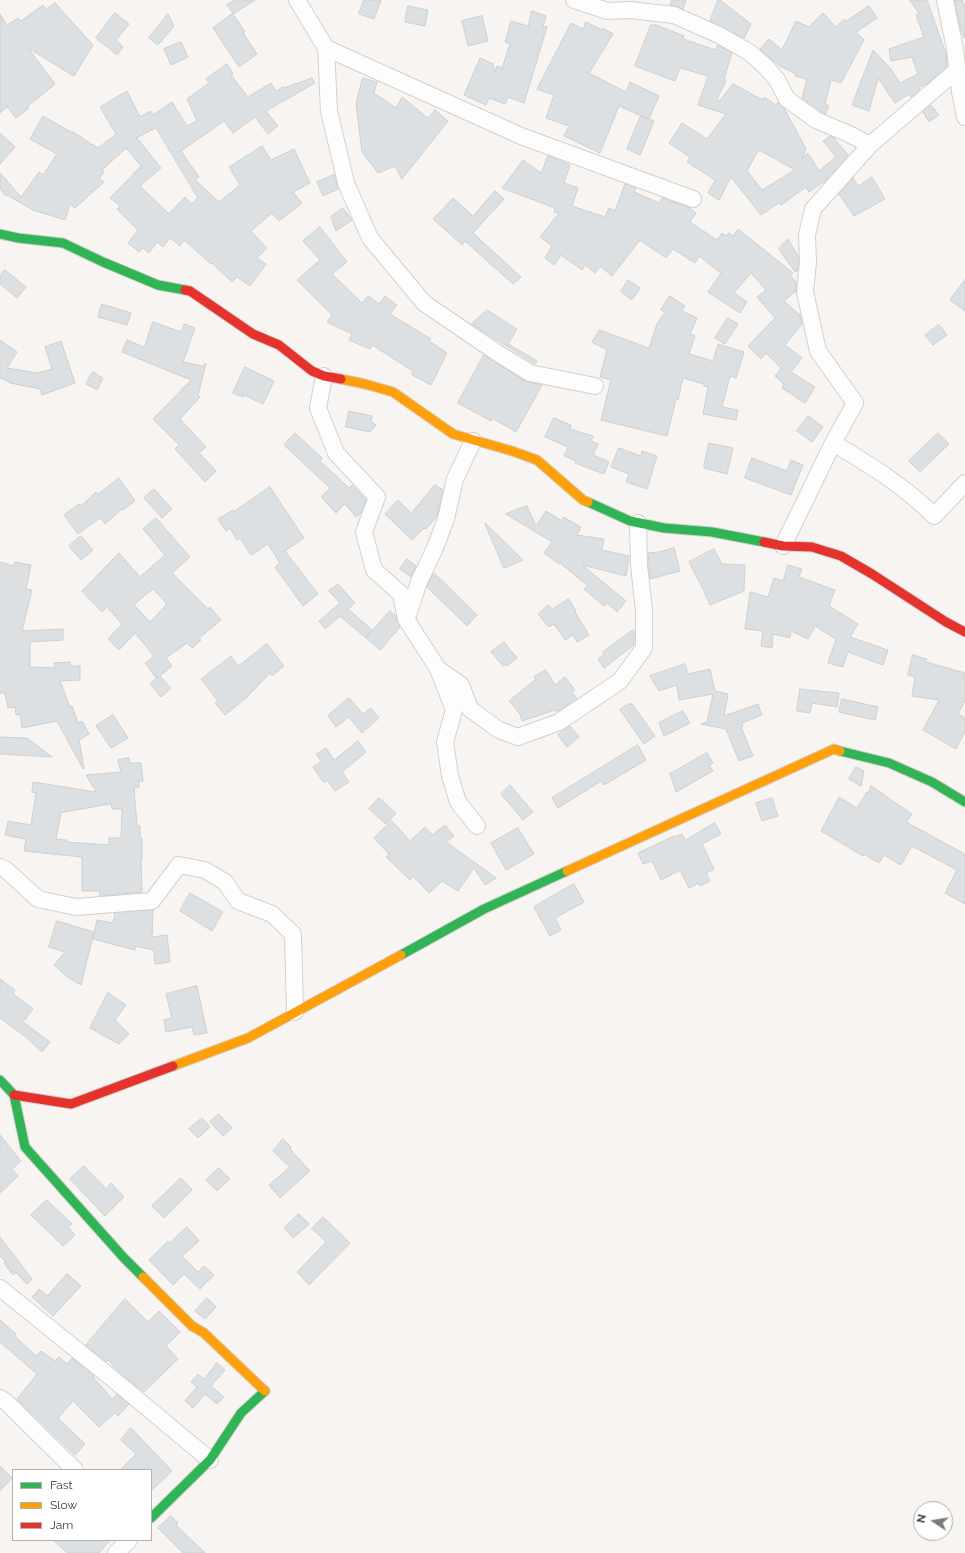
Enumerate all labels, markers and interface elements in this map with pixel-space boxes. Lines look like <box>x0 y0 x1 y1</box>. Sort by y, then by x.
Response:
legend <box>12 1469 152 1541</box>
text: Fast <box>50 1478 73 1492</box>
text: Slow <box>50 1498 77 1512</box>
north arrow <box>913 1501 953 1541</box>
text: N <box>915 1513 929 1524</box>
text: Jam <box>50 1518 73 1532</box>

